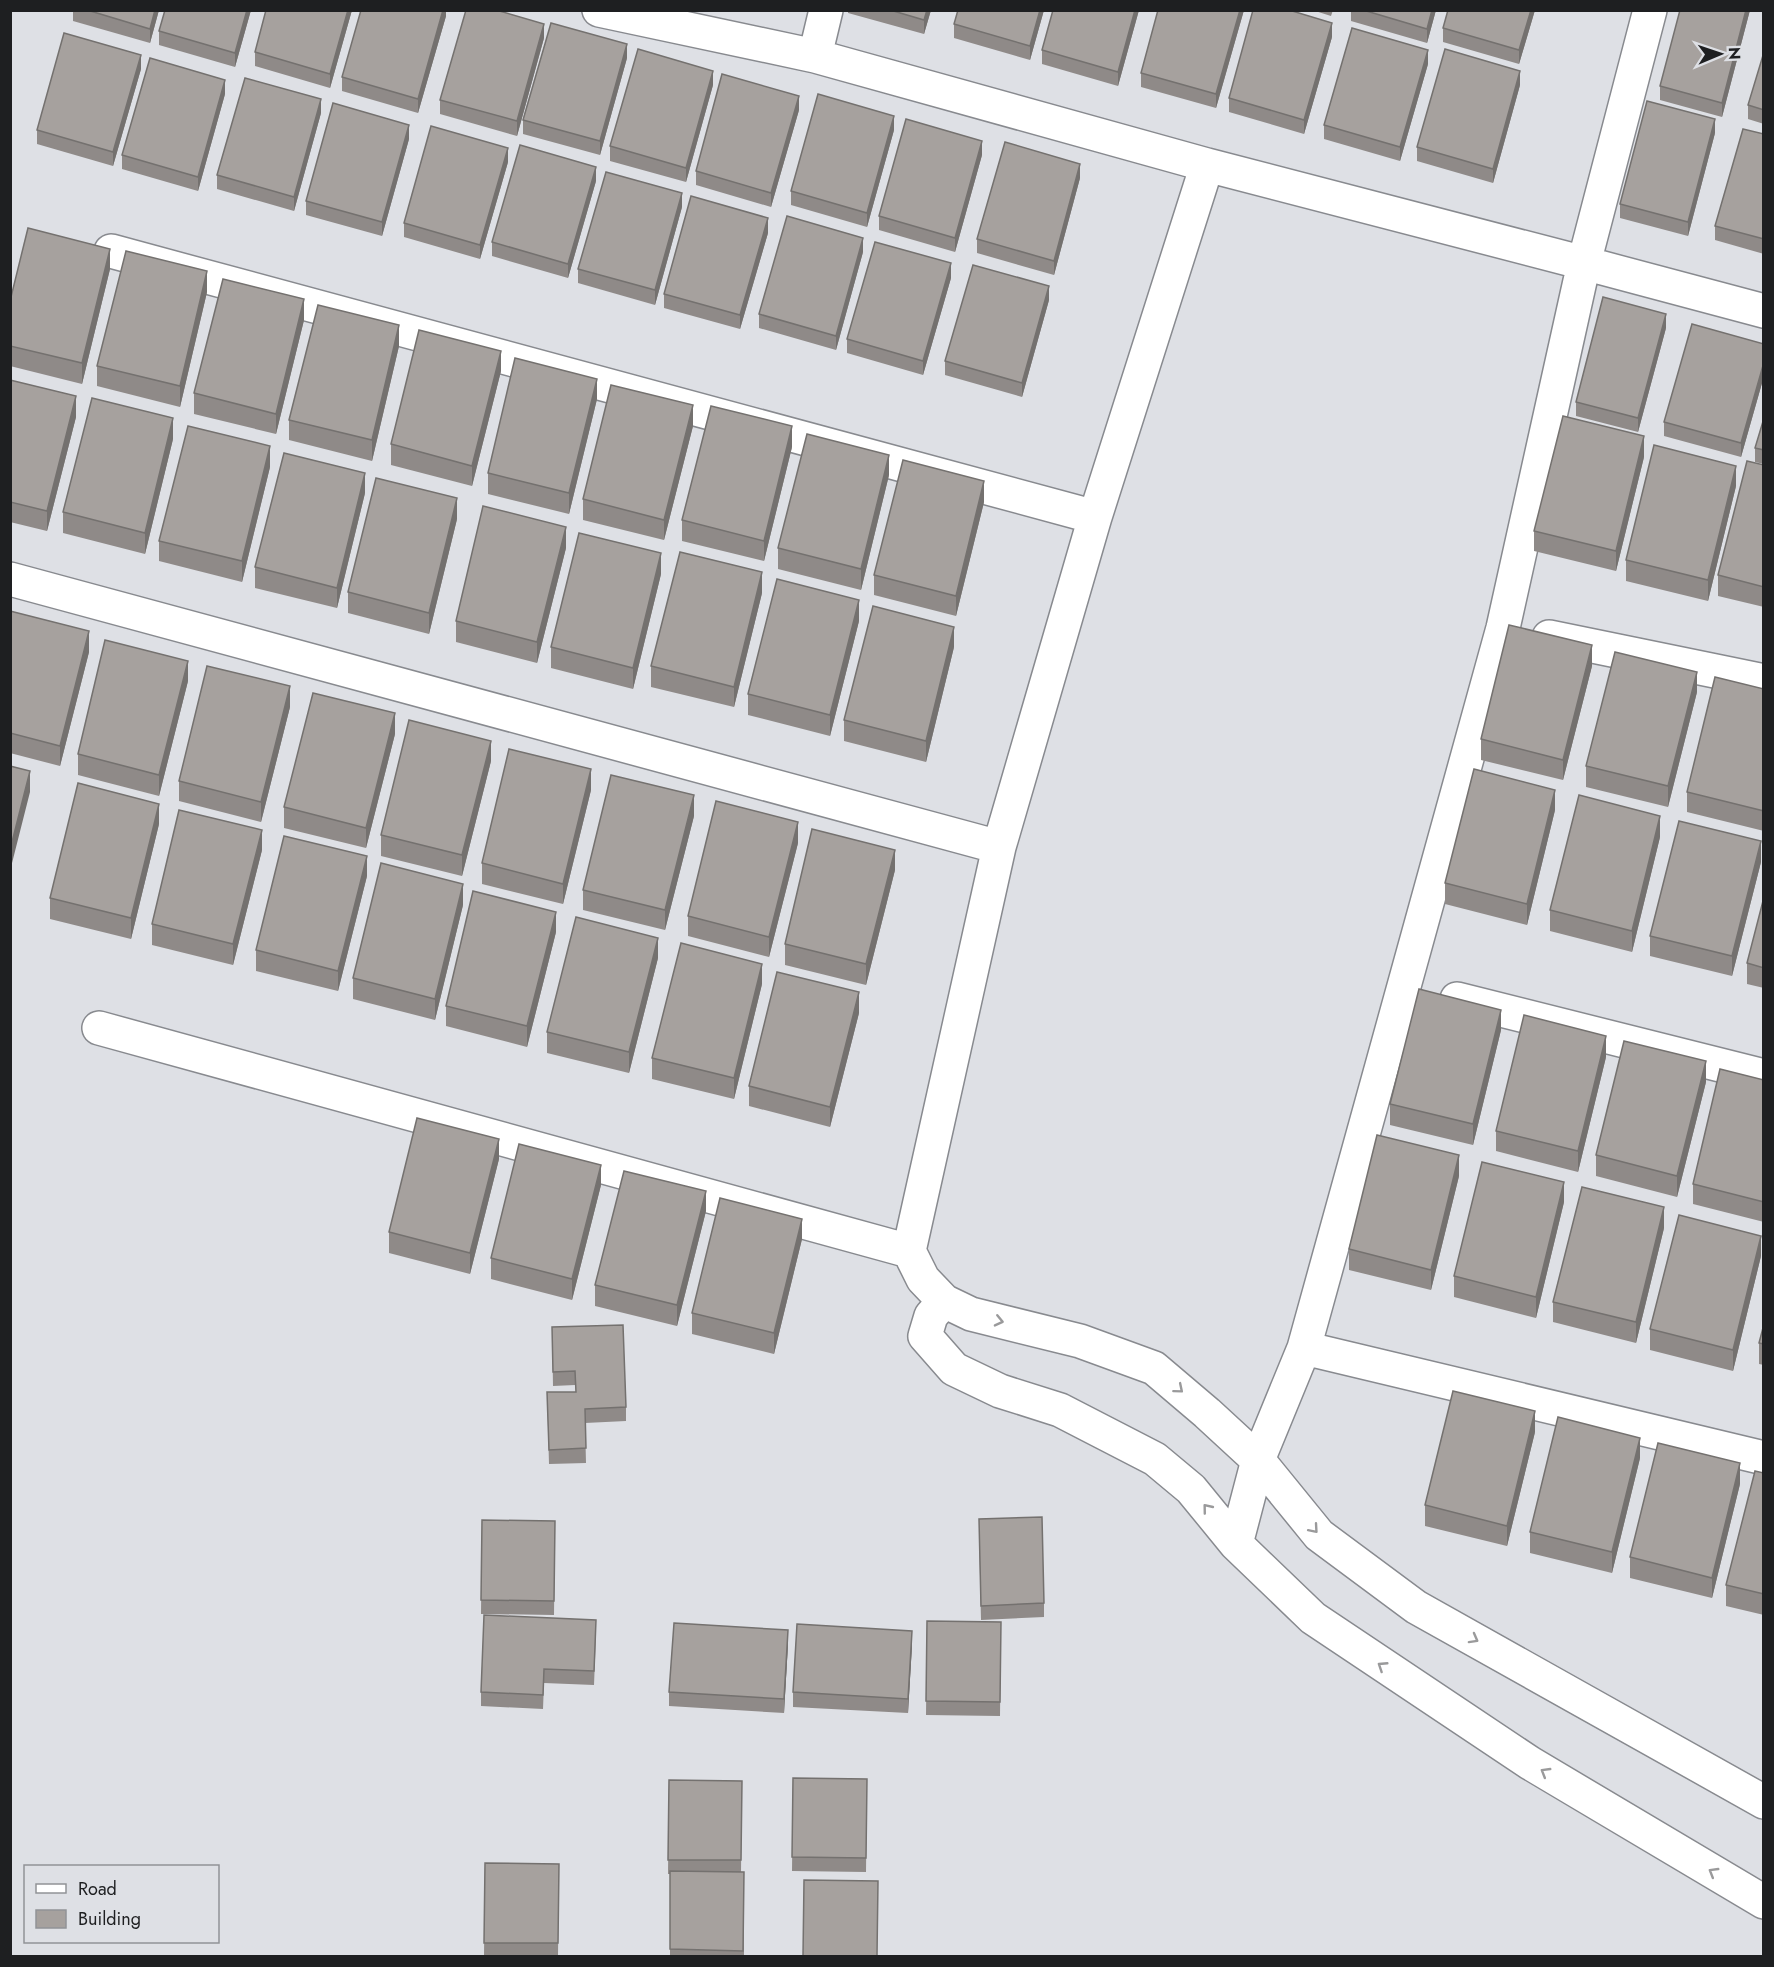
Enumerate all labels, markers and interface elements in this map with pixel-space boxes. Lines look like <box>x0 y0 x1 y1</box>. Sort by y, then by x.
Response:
north arrow <box>1690 24 1750 84</box>
text: N <box>1723 47 1746 60</box>
one-way arrow <box>994 1313 1004 1326</box>
one-way arrow <box>1172 1382 1183 1393</box>
one-way arrow <box>1203 1504 1214 1515</box>
one-way arrow <box>1307 1522 1318 1533</box>
one-way arrow <box>1468 1632 1478 1643</box>
one-way arrow <box>1378 1661 1388 1673</box>
one-way arrow <box>1541 1768 1551 1780</box>
legend <box>24 1865 219 1943</box>
one-way arrow <box>1709 1867 1719 1879</box>
text: Road <box>78 1876 117 1902</box>
text: Building <box>78 1906 141 1932</box>

